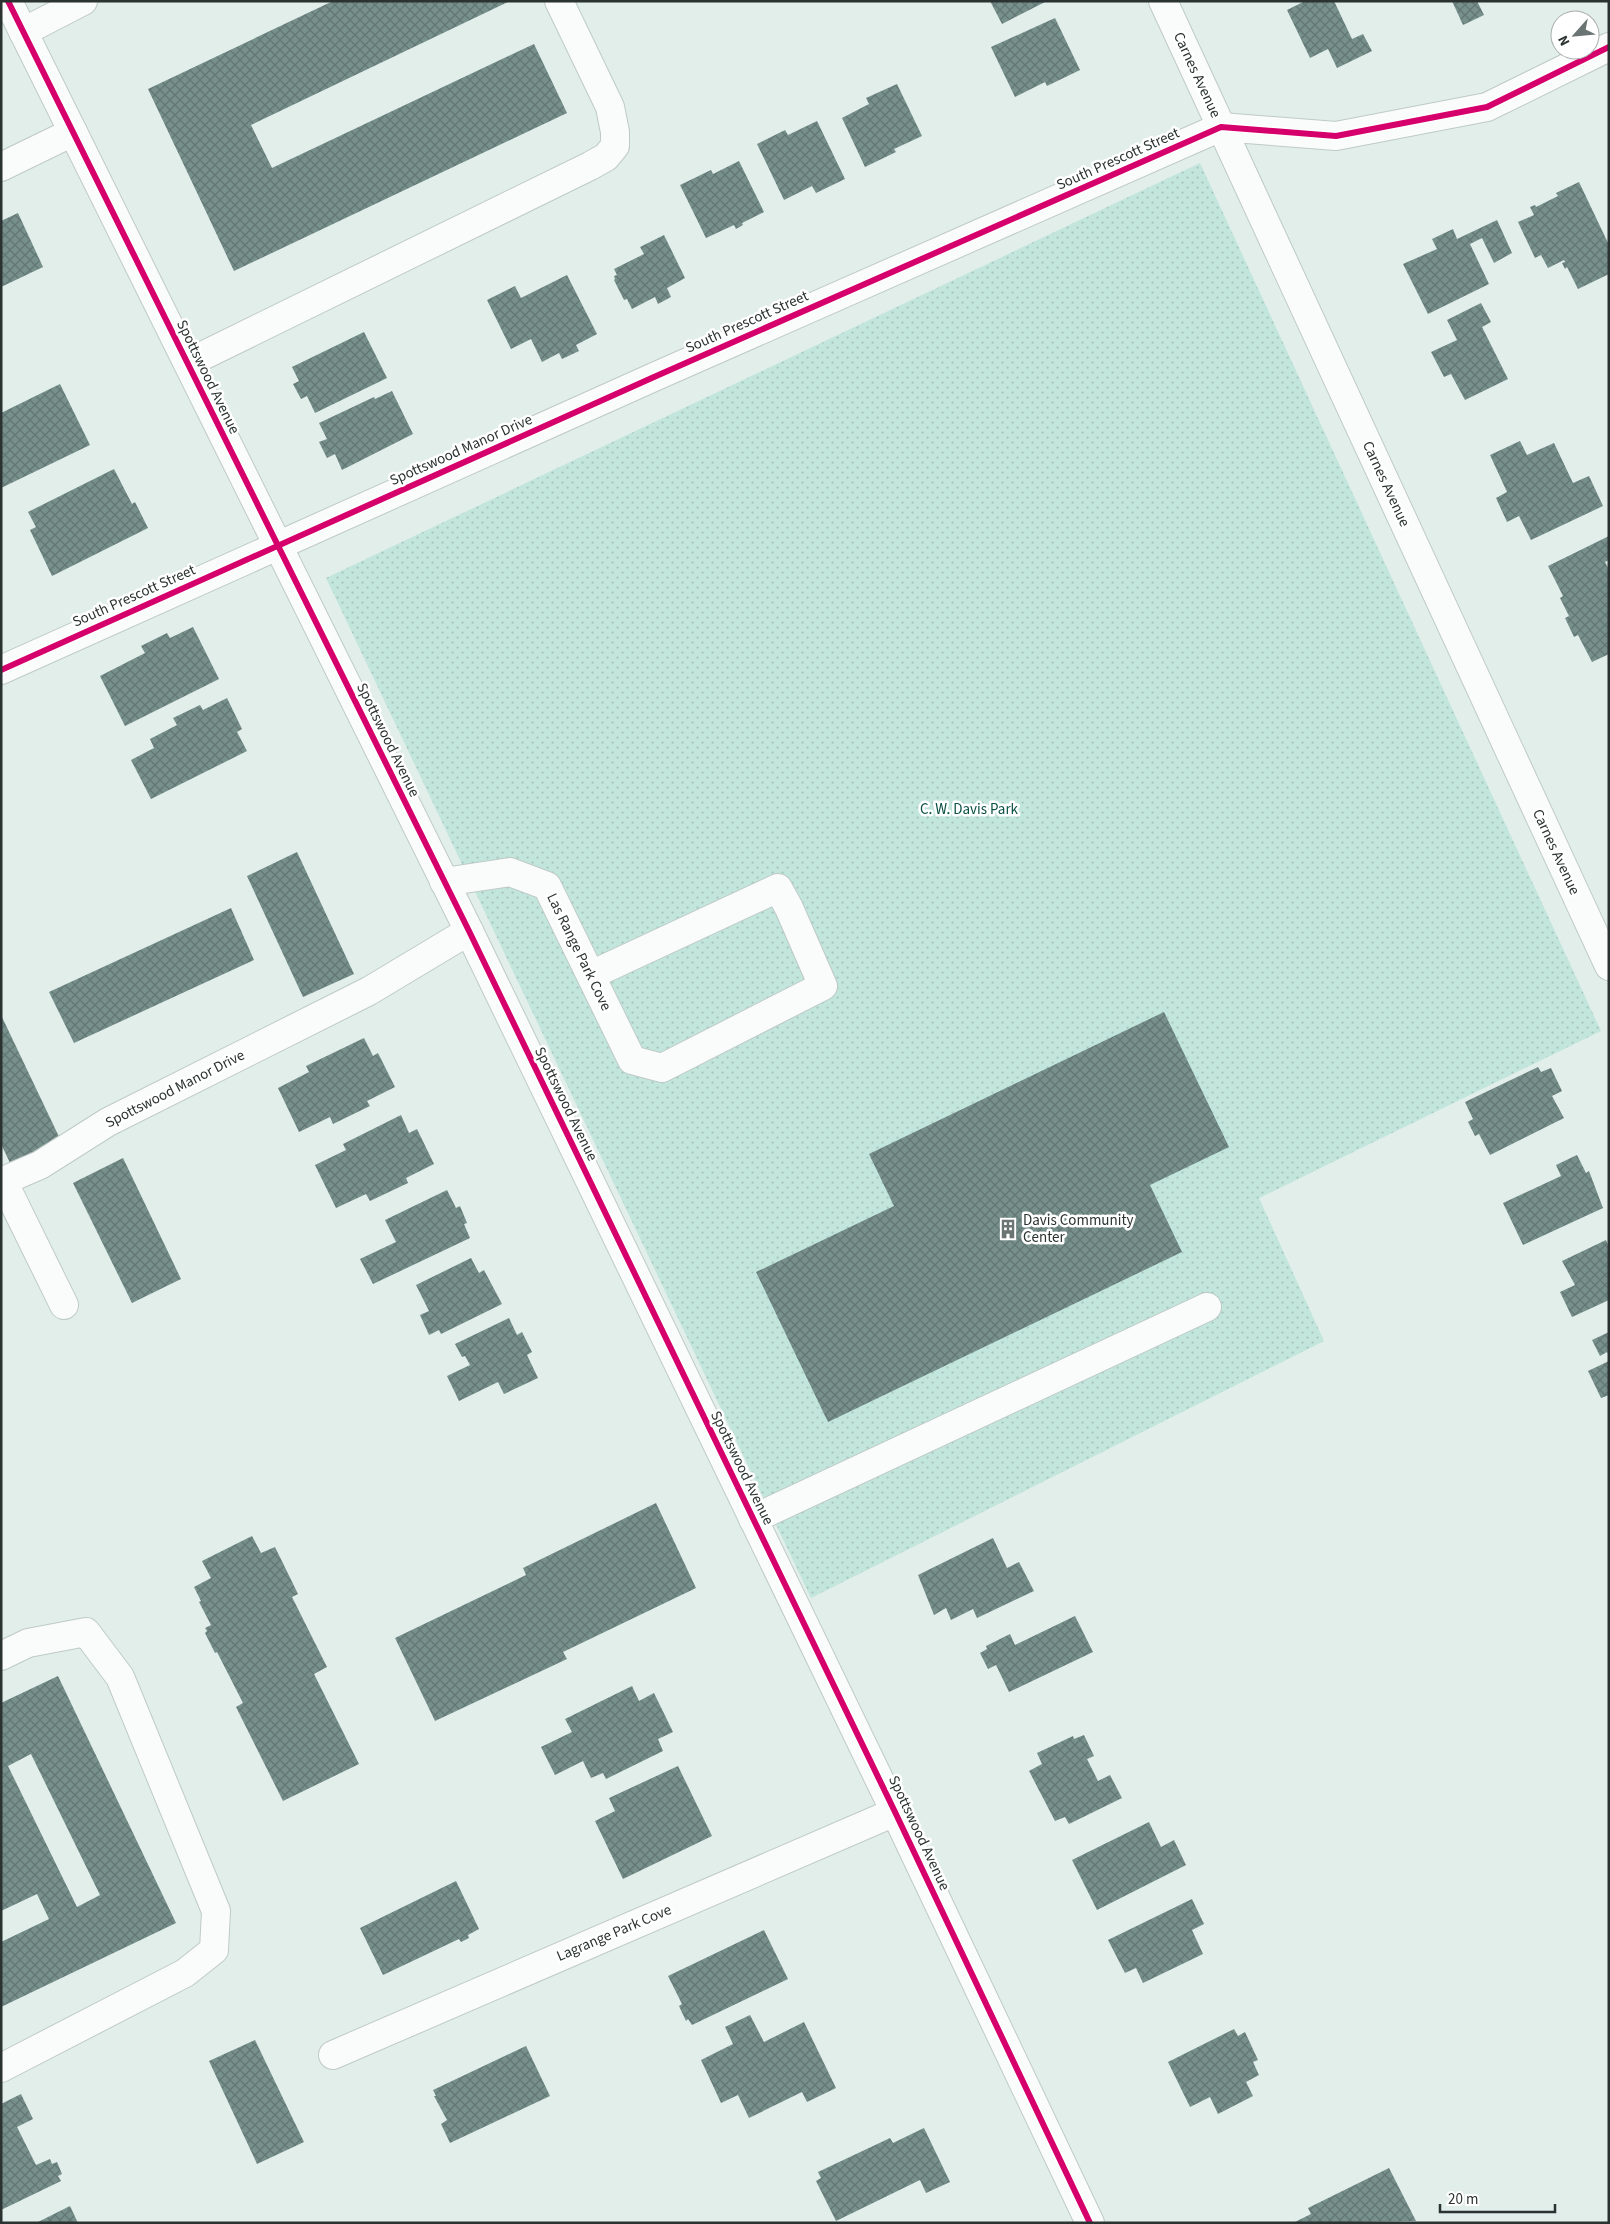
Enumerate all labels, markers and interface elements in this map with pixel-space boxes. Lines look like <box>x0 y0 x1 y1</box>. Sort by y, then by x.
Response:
north arrow <box>1550 10 1600 60</box>
street label: Carnes Avenue <box>1168 29 1226 121</box>
text: N <box>1553 32 1575 49</box>
street label: South Prescott Street <box>1053 122 1183 196</box>
street label: South Prescott Street <box>682 285 812 359</box>
street label: Spottswood Avenue <box>171 316 245 438</box>
street label: Spottswood Manor Drive <box>386 409 536 491</box>
street label: Carnes Avenue <box>1357 438 1415 530</box>
street label: South Prescott Street <box>69 559 199 633</box>
street label: Spottswood Avenue <box>351 679 425 801</box>
park label: C. W. Davis Park <box>920 799 1019 820</box>
street label: Carnes Avenue <box>1527 806 1585 898</box>
street label: Las Range Park Cove <box>541 890 617 1014</box>
street label: Spottswood Avenue <box>529 1043 603 1165</box>
street label: Spottswood Manor Drive <box>102 1045 248 1133</box>
place label: Davis Community Center <box>1023 1210 1133 1248</box>
building icon: Davis Community Center <box>997 1218 1019 1240</box>
street label: Spottswood Avenue <box>705 1407 779 1529</box>
street label: Spottswood Avenue <box>883 1772 955 1894</box>
street label: Lagrange Park Cove <box>553 1899 675 1967</box>
scale bar <box>1440 2182 1555 2214</box>
text: 20 m <box>1448 2189 1478 2210</box>

